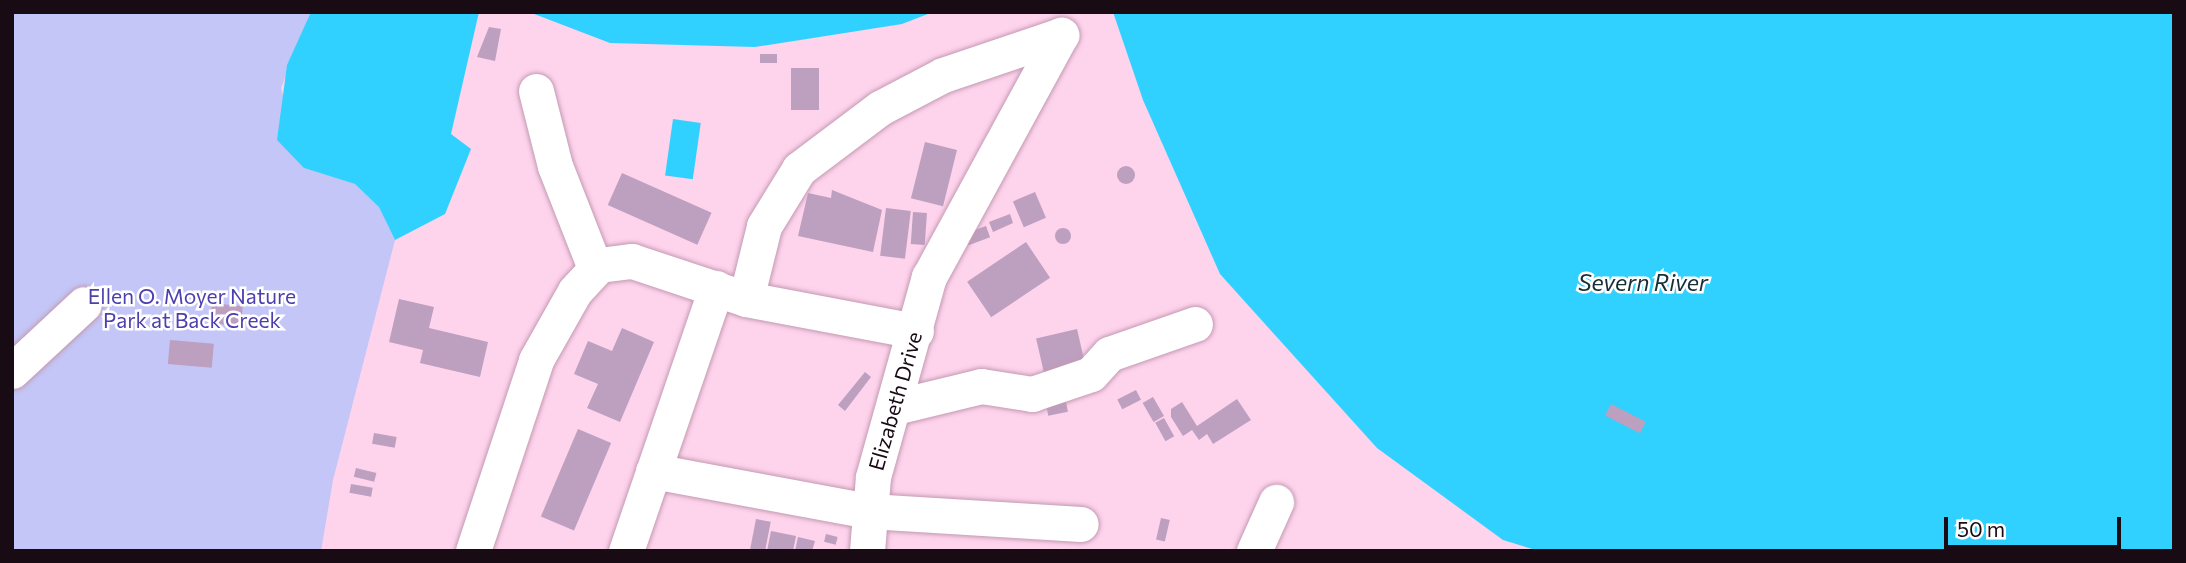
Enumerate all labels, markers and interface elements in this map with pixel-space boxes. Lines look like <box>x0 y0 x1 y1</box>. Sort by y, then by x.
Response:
water label: Severn River <box>1578 268 1708 296</box>
park label: Ellen O. Moyer Nature Park at Back Creek <box>88 283 296 333</box>
street label: Elizabeth Drive <box>863 329 927 473</box>
scale bar <box>1948 504 2125 548</box>
text: 50 m <box>1957 516 2005 541</box>

